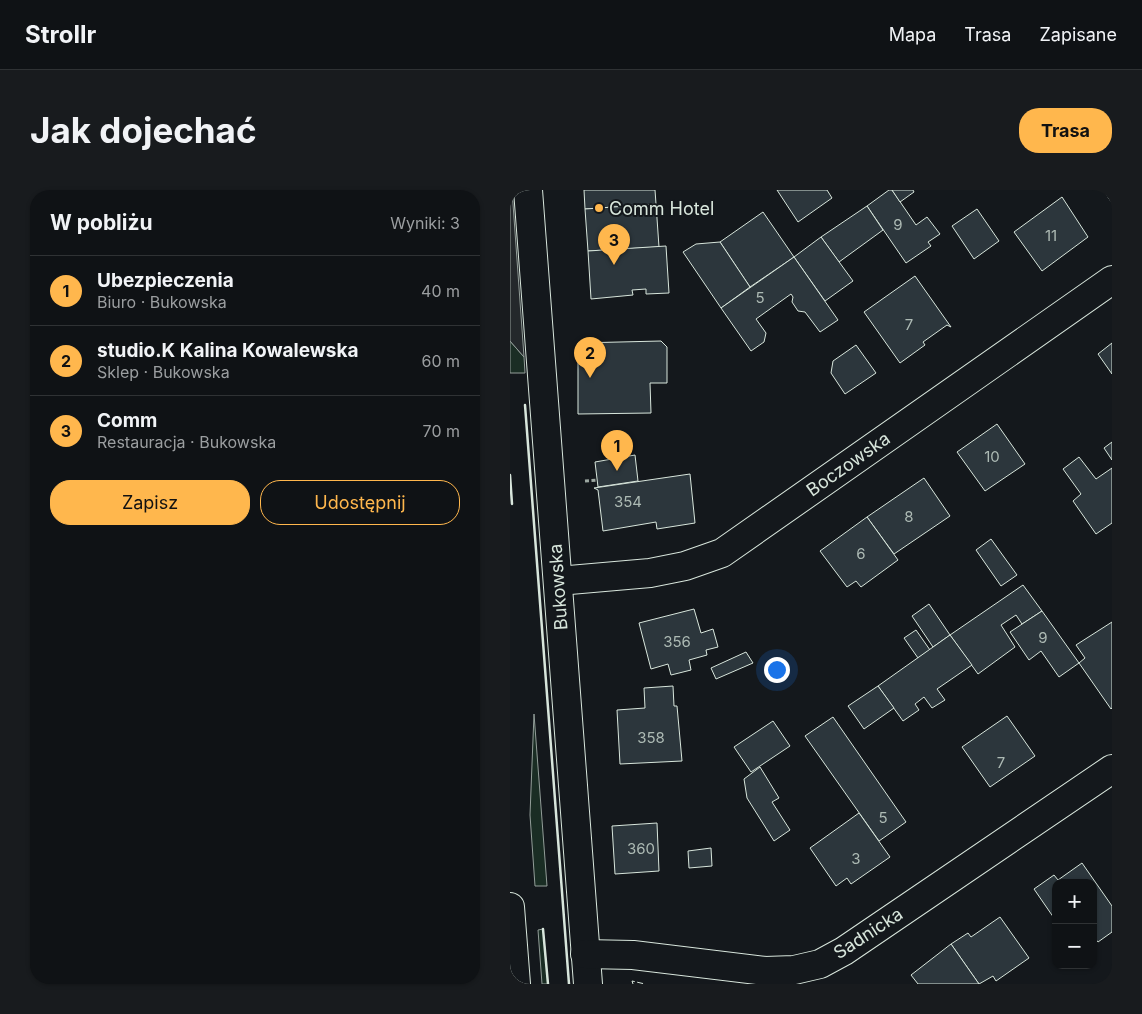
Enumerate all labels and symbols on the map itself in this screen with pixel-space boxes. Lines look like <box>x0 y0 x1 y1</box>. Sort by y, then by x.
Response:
place label: Comm Hotel <box>609 198 714 219</box>
marker: Comm Hotel <box>593 202 605 214</box>
house number: 9 <box>893 215 903 234</box>
pin: 3 <box>598 224 630 265</box>
house number: 11 <box>1045 226 1057 245</box>
house number: 5 <box>755 288 765 307</box>
house number: 7 <box>905 315 913 334</box>
pin: 2 <box>574 337 606 378</box>
street label: Boczowska <box>802 428 894 500</box>
pin: 1 <box>601 430 633 471</box>
house number: 10 <box>984 447 1000 466</box>
house number: 354 <box>614 492 642 511</box>
house number: 8 <box>904 507 914 526</box>
street label: Bukowska <box>545 543 571 631</box>
house number: 6 <box>856 544 866 563</box>
house number: 9 <box>1038 628 1048 647</box>
house number: 356 <box>663 632 691 651</box>
your location <box>764 657 790 683</box>
house number: 358 <box>637 728 665 747</box>
house number: 7 <box>997 753 1005 772</box>
house number: 5 <box>878 808 888 827</box>
house number: 360 <box>627 839 655 858</box>
house number: 3 <box>851 849 861 868</box>
street label: Sadnicka <box>830 903 906 963</box>

